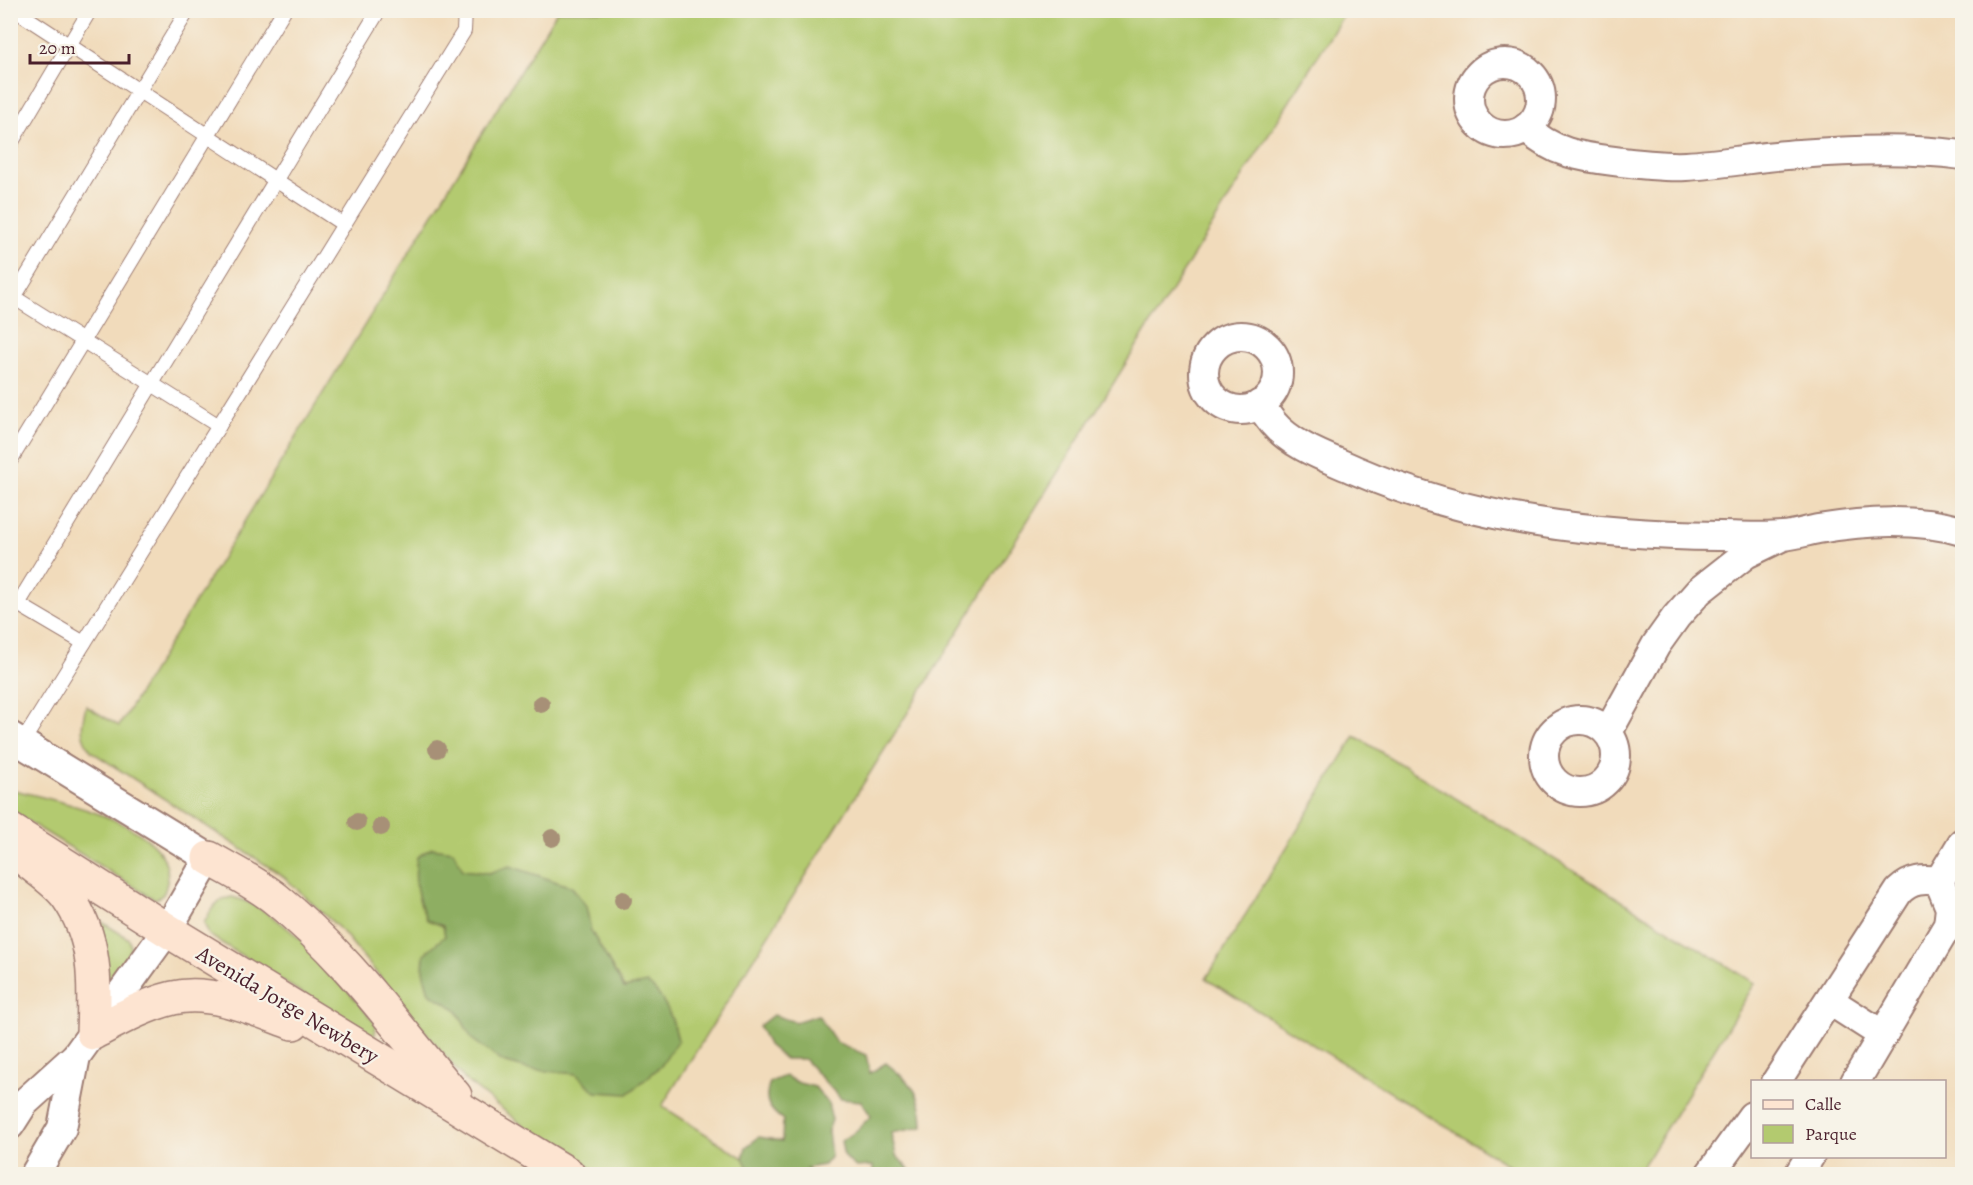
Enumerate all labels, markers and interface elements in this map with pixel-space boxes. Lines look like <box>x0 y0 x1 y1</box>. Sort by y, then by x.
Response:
scale bar <box>30 27 129 65</box>
text: 20 m <box>39 36 76 60</box>
street label: Avenida Jorge Newbery <box>190 938 384 1071</box>
legend <box>1751 1080 1946 1158</box>
text: Calle <box>1805 1092 1842 1116</box>
text: Parque <box>1805 1122 1857 1146</box>

